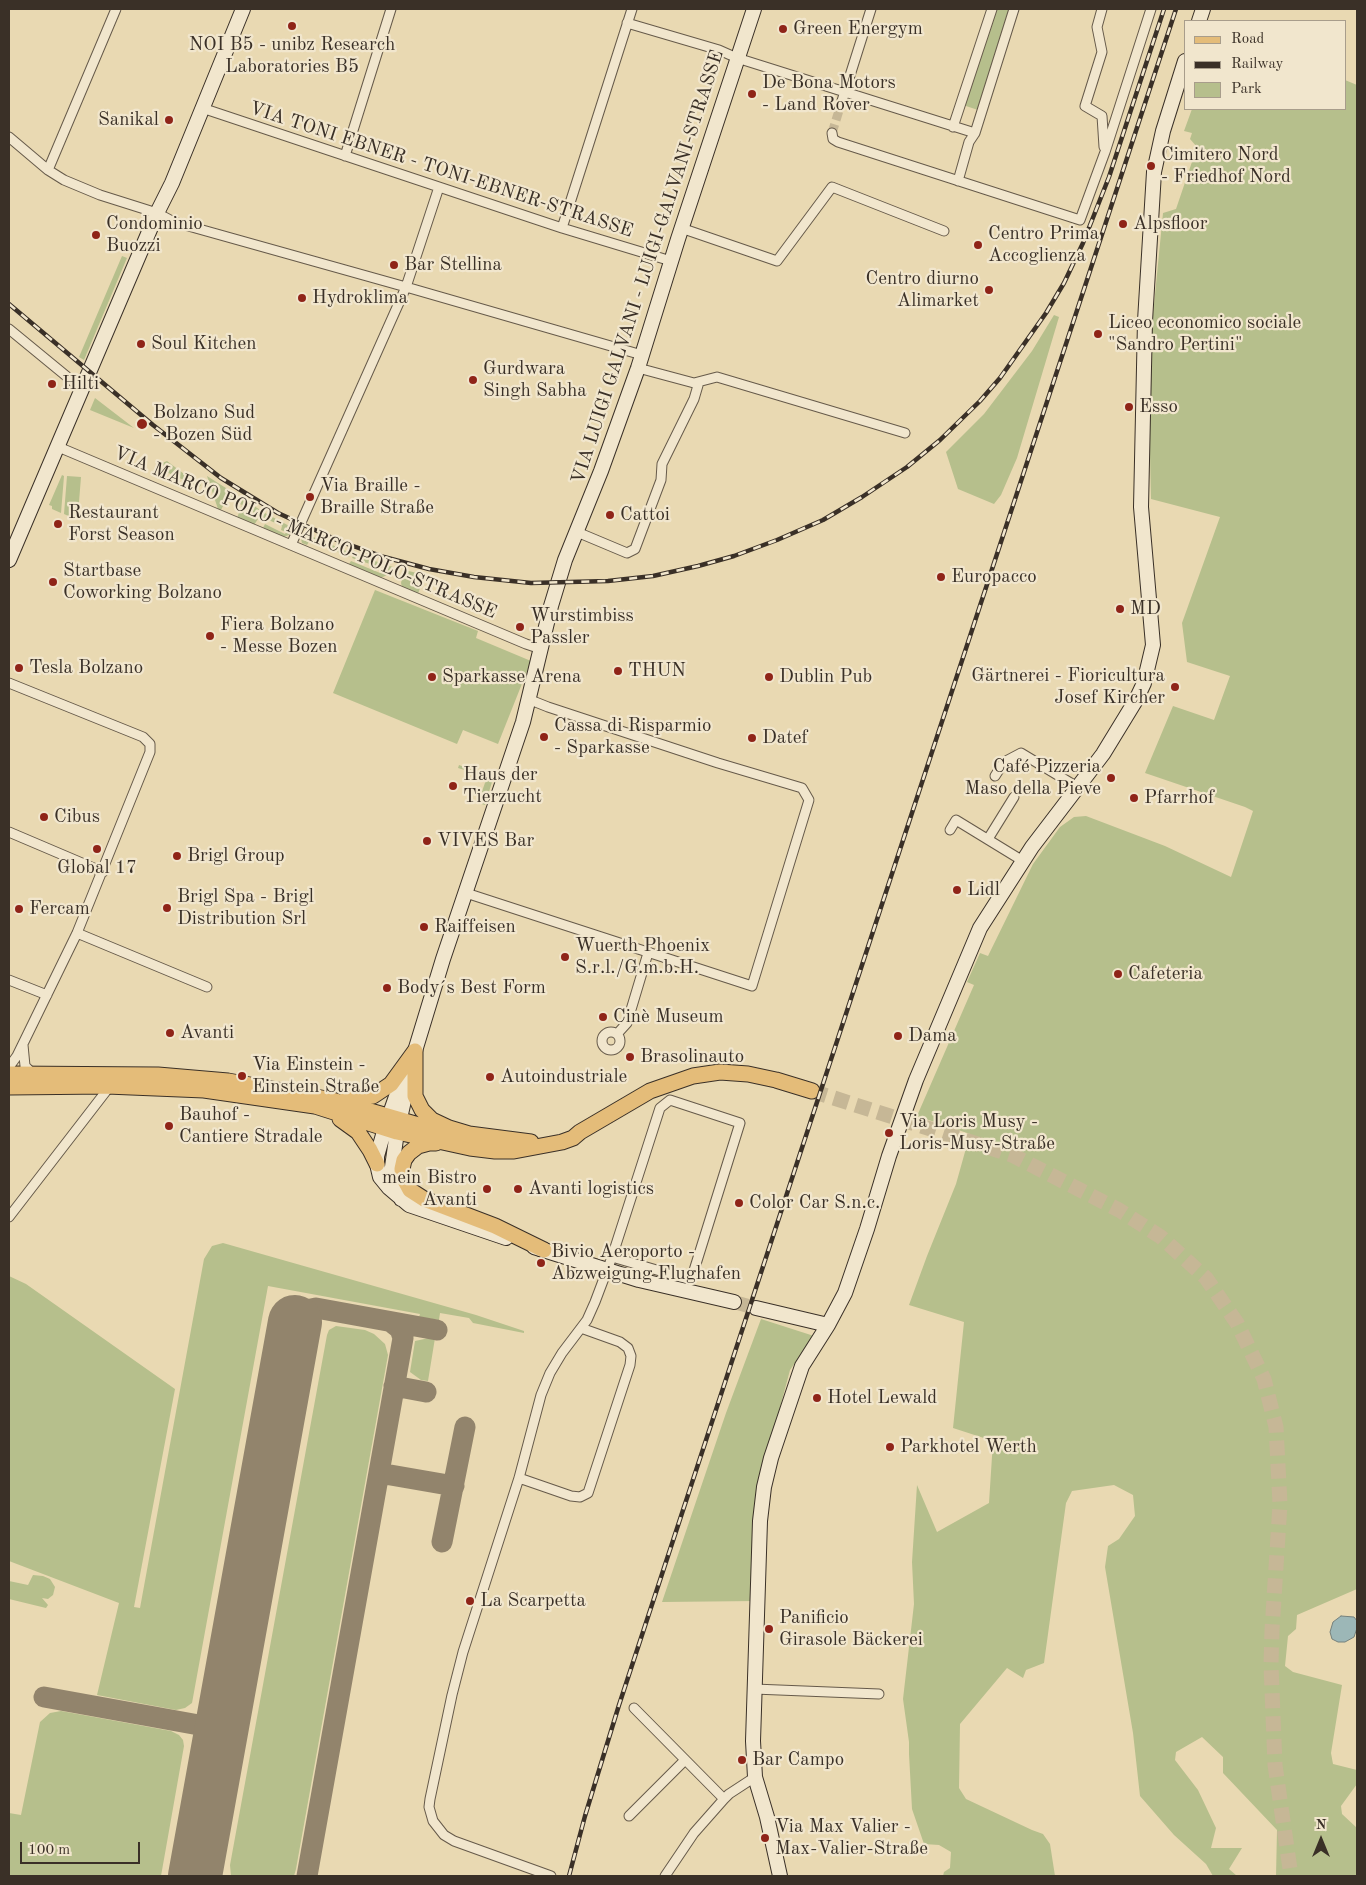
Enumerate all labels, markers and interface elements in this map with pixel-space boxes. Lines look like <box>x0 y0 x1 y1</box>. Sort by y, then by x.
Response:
place label: Green Energym <box>793 18 923 40</box>
marker: NOI B5 - unibz Research Laboratories B5 <box>286 20 298 32</box>
legend <box>1184 20 1346 110</box>
marker: Green Energym <box>777 23 789 35</box>
text: Road <box>1231 32 1264 47</box>
place label: NOI B5 - unibz Research Laboratories B5 <box>189 34 395 78</box>
street label: VIA LUIGI GALVANI - LUIGI-GALVANI-STRASSE <box>567 47 729 487</box>
text: Railway <box>1231 57 1284 72</box>
place label: De Bona Motors - Land Rover <box>762 72 896 116</box>
text: Park <box>1231 82 1262 97</box>
marker: De Bona Motors - Land Rover <box>746 88 758 100</box>
street label: VIA TONI EBNER - TONI-EBNER-STRASSE <box>246 97 636 243</box>
place label: Sanikal <box>98 109 159 131</box>
marker: Sanikal <box>163 114 175 126</box>
place label: Cimitero Nord - Friedhof Nord <box>1161 144 1291 188</box>
marker: Cimitero Nord - Friedhof Nord <box>1145 160 1157 172</box>
place label: Condominio Buozzi <box>106 213 203 257</box>
place label: Alpsfloor <box>1133 213 1207 235</box>
marker: Alpsfloor <box>1117 218 1129 230</box>
place label: Centro Prima Accoglienza <box>988 223 1099 267</box>
marker: Condominio Buozzi <box>90 229 102 241</box>
marker: Centro Prima Accoglienza <box>972 239 984 251</box>
place label: Bar Stellina <box>404 254 502 276</box>
marker: Bar Stellina <box>388 259 400 271</box>
place label: Centro diurno Alimarket <box>865 268 979 312</box>
marker: Centro diurno Alimarket <box>983 284 995 296</box>
place label: Hydroklima <box>312 287 408 309</box>
marker: Hydroklima <box>296 292 308 304</box>
place label: Liceo economico sociale "Sandro Pertini" <box>1108 312 1301 356</box>
marker: Liceo economico sociale "Sandro Pertini" <box>1092 328 1104 340</box>
place label: Soul Kitchen <box>151 333 257 355</box>
marker: Soul Kitchen <box>135 338 147 350</box>
place label: Gurdwara Singh Sabha <box>483 358 587 402</box>
place label: Hilti <box>62 373 99 395</box>
marker: Gurdwara Singh Sabha <box>467 374 479 386</box>
marker: Hilti <box>46 378 58 390</box>
place label: Esso <box>1139 396 1178 418</box>
marker: Esso <box>1123 401 1135 413</box>
place label: Bolzano Sud - Bozen Süd <box>153 402 255 446</box>
marker: Bolzano Sud - Bozen Süd <box>135 417 149 431</box>
street label: VIA MARCO POLO - MARCO-POLO-STRASSE <box>110 442 500 624</box>
place label: Via Braille - Braille Straße <box>320 475 434 519</box>
marker: Via Braille - Braille Straße <box>304 491 316 503</box>
place label: Restaurant Forst Season <box>68 502 175 546</box>
place label: Cattoi <box>620 504 670 526</box>
marker: Cattoi <box>604 509 616 521</box>
marker: Restaurant Forst Season <box>52 518 64 530</box>
place label: Startbase Coworking Bolzano <box>63 560 222 604</box>
place label: Europacco <box>951 566 1037 588</box>
marker: Europacco <box>935 571 947 583</box>
marker: Startbase Coworking Bolzano <box>47 576 59 588</box>
place label: MD <box>1130 598 1161 620</box>
marker: MD <box>1114 603 1126 615</box>
place label: Wurstimbiss Passler <box>530 605 634 649</box>
place label: Fiera Bolzano - Messe Bozen <box>220 614 337 658</box>
marker: Wurstimbiss Passler <box>514 621 526 633</box>
marker: Fiera Bolzano - Messe Bozen <box>204 630 216 642</box>
place label: Tesla Bolzano <box>29 657 143 679</box>
place label: THUN <box>628 660 686 682</box>
marker: Tesla Bolzano <box>13 662 25 674</box>
marker: THUN <box>612 665 624 677</box>
place label: Gärtnerei - Fioricultura Josef Kircher <box>971 665 1165 709</box>
place label: Sparkasse Arena <box>442 666 581 688</box>
place label: Dublin Pub <box>779 666 872 688</box>
marker: Sparkasse Arena <box>426 671 438 683</box>
marker: Dublin Pub <box>763 671 775 683</box>
marker: Gärtnerei - Fioricultura Josef Kircher <box>1169 681 1181 693</box>
place label: Cassa di Risparmio - Sparkasse <box>554 715 711 759</box>
place label: Datef <box>762 727 808 749</box>
marker: Cassa di Risparmio - Sparkasse <box>538 731 550 743</box>
marker: Datef <box>746 732 758 744</box>
place label: Café Pizzeria Maso della Pieve <box>964 756 1101 800</box>
place label: Haus der Tierzucht <box>463 764 542 808</box>
marker: Café Pizzeria Maso della Pieve <box>1105 772 1117 784</box>
marker: Haus der Tierzucht <box>447 780 459 792</box>
place label: Pfarrhof <box>1144 787 1214 809</box>
marker: Pfarrhof <box>1128 792 1140 804</box>
place label: Cibus <box>54 806 100 828</box>
marker: Cibus <box>38 811 50 823</box>
place label: VIVES Bar <box>437 830 534 852</box>
marker: VIVES Bar <box>421 835 433 847</box>
marker: Global 17 <box>91 843 103 855</box>
place label: Brigl Group <box>187 845 285 867</box>
marker: Brigl Group <box>171 850 183 862</box>
place label: Global 17 <box>57 857 137 879</box>
place label: Lidl <box>967 879 1000 901</box>
marker: Lidl <box>951 884 963 896</box>
place label: Brigl Spa - Brigl Distribution Srl <box>177 886 314 930</box>
place label: Fercam <box>29 898 90 920</box>
marker: Brigl Spa - Brigl Distribution Srl <box>161 902 173 914</box>
marker: Fercam <box>13 903 25 915</box>
place label: Raiffeisen <box>434 916 516 938</box>
marker: Raiffeisen <box>418 921 430 933</box>
place label: Wuerth Phoenix S.r.l./G.m.b.H. <box>575 935 710 979</box>
marker: Wuerth Phoenix S.r.l./G.m.b.H. <box>559 951 571 963</box>
place label: Cafeteria <box>1128 963 1203 985</box>
marker: Cafeteria <box>1112 968 1124 980</box>
place label: Body´s Best Form <box>397 977 546 999</box>
marker: Body´s Best Form <box>381 982 393 994</box>
place label: Cinè Museum <box>613 1006 723 1028</box>
marker: Cinè Museum <box>597 1011 609 1023</box>
place label: Avanti <box>180 1022 234 1044</box>
place label: Dama <box>908 1025 957 1047</box>
marker: Avanti <box>164 1027 176 1039</box>
marker: Dama <box>892 1030 904 1042</box>
place label: Brasolinauto <box>640 1046 744 1068</box>
marker: Brasolinauto <box>624 1051 636 1063</box>
place label: Via Einstein - Einstein Straße <box>252 1054 379 1098</box>
place label: Autoindustriale <box>500 1066 627 1088</box>
marker: Via Einstein - Einstein Straße <box>236 1070 248 1082</box>
marker: Autoindustriale <box>484 1071 496 1083</box>
place label: Bauhof - Cantiere Stradale <box>179 1104 323 1148</box>
place label: Via Loris Musy - Loris-Musy-Straße <box>899 1111 1055 1155</box>
marker: Bauhof - Cantiere Stradale <box>163 1120 175 1132</box>
marker: Via Loris Musy - Loris-Musy-Straße <box>883 1127 895 1139</box>
place label: mein Bistro Avanti <box>382 1167 477 1211</box>
place label: Avanti logistics <box>528 1178 654 1200</box>
marker: mein Bistro Avanti <box>481 1183 493 1195</box>
marker: Avanti logistics <box>512 1183 524 1195</box>
place label: Color Car S.n.c. <box>749 1192 880 1214</box>
marker: Color Car S.n.c. <box>733 1197 745 1209</box>
place label: Bivio Aeroporto - Abzweigung Flughafen <box>551 1241 741 1285</box>
marker: Bivio Aeroporto - Abzweigung Flughafen <box>535 1257 547 1269</box>
place label: Hotel Lewald <box>827 1387 937 1409</box>
marker: Hotel Lewald <box>811 1392 823 1404</box>
place label: Parkhotel Werth <box>900 1436 1037 1458</box>
marker: Parkhotel Werth <box>884 1441 896 1453</box>
place label: La Scarpetta <box>480 1590 586 1612</box>
marker: La Scarpetta <box>464 1595 476 1607</box>
place label: Panificio Girasole Bäckerei <box>779 1607 923 1651</box>
marker: Panificio Girasole Bäckerei <box>763 1623 775 1635</box>
place label: Bar Campo <box>752 1749 844 1771</box>
marker: Bar Campo <box>736 1754 748 1766</box>
north arrow <box>1296 1815 1346 1865</box>
place label: Via Max Valier - Max-Valier-Straße <box>775 1816 928 1860</box>
text: N <box>1316 1818 1326 1832</box>
scale bar <box>22 1832 142 1864</box>
marker: Via Max Valier - Max-Valier-Straße <box>759 1832 771 1844</box>
text: 100 m <box>28 1843 70 1858</box>

